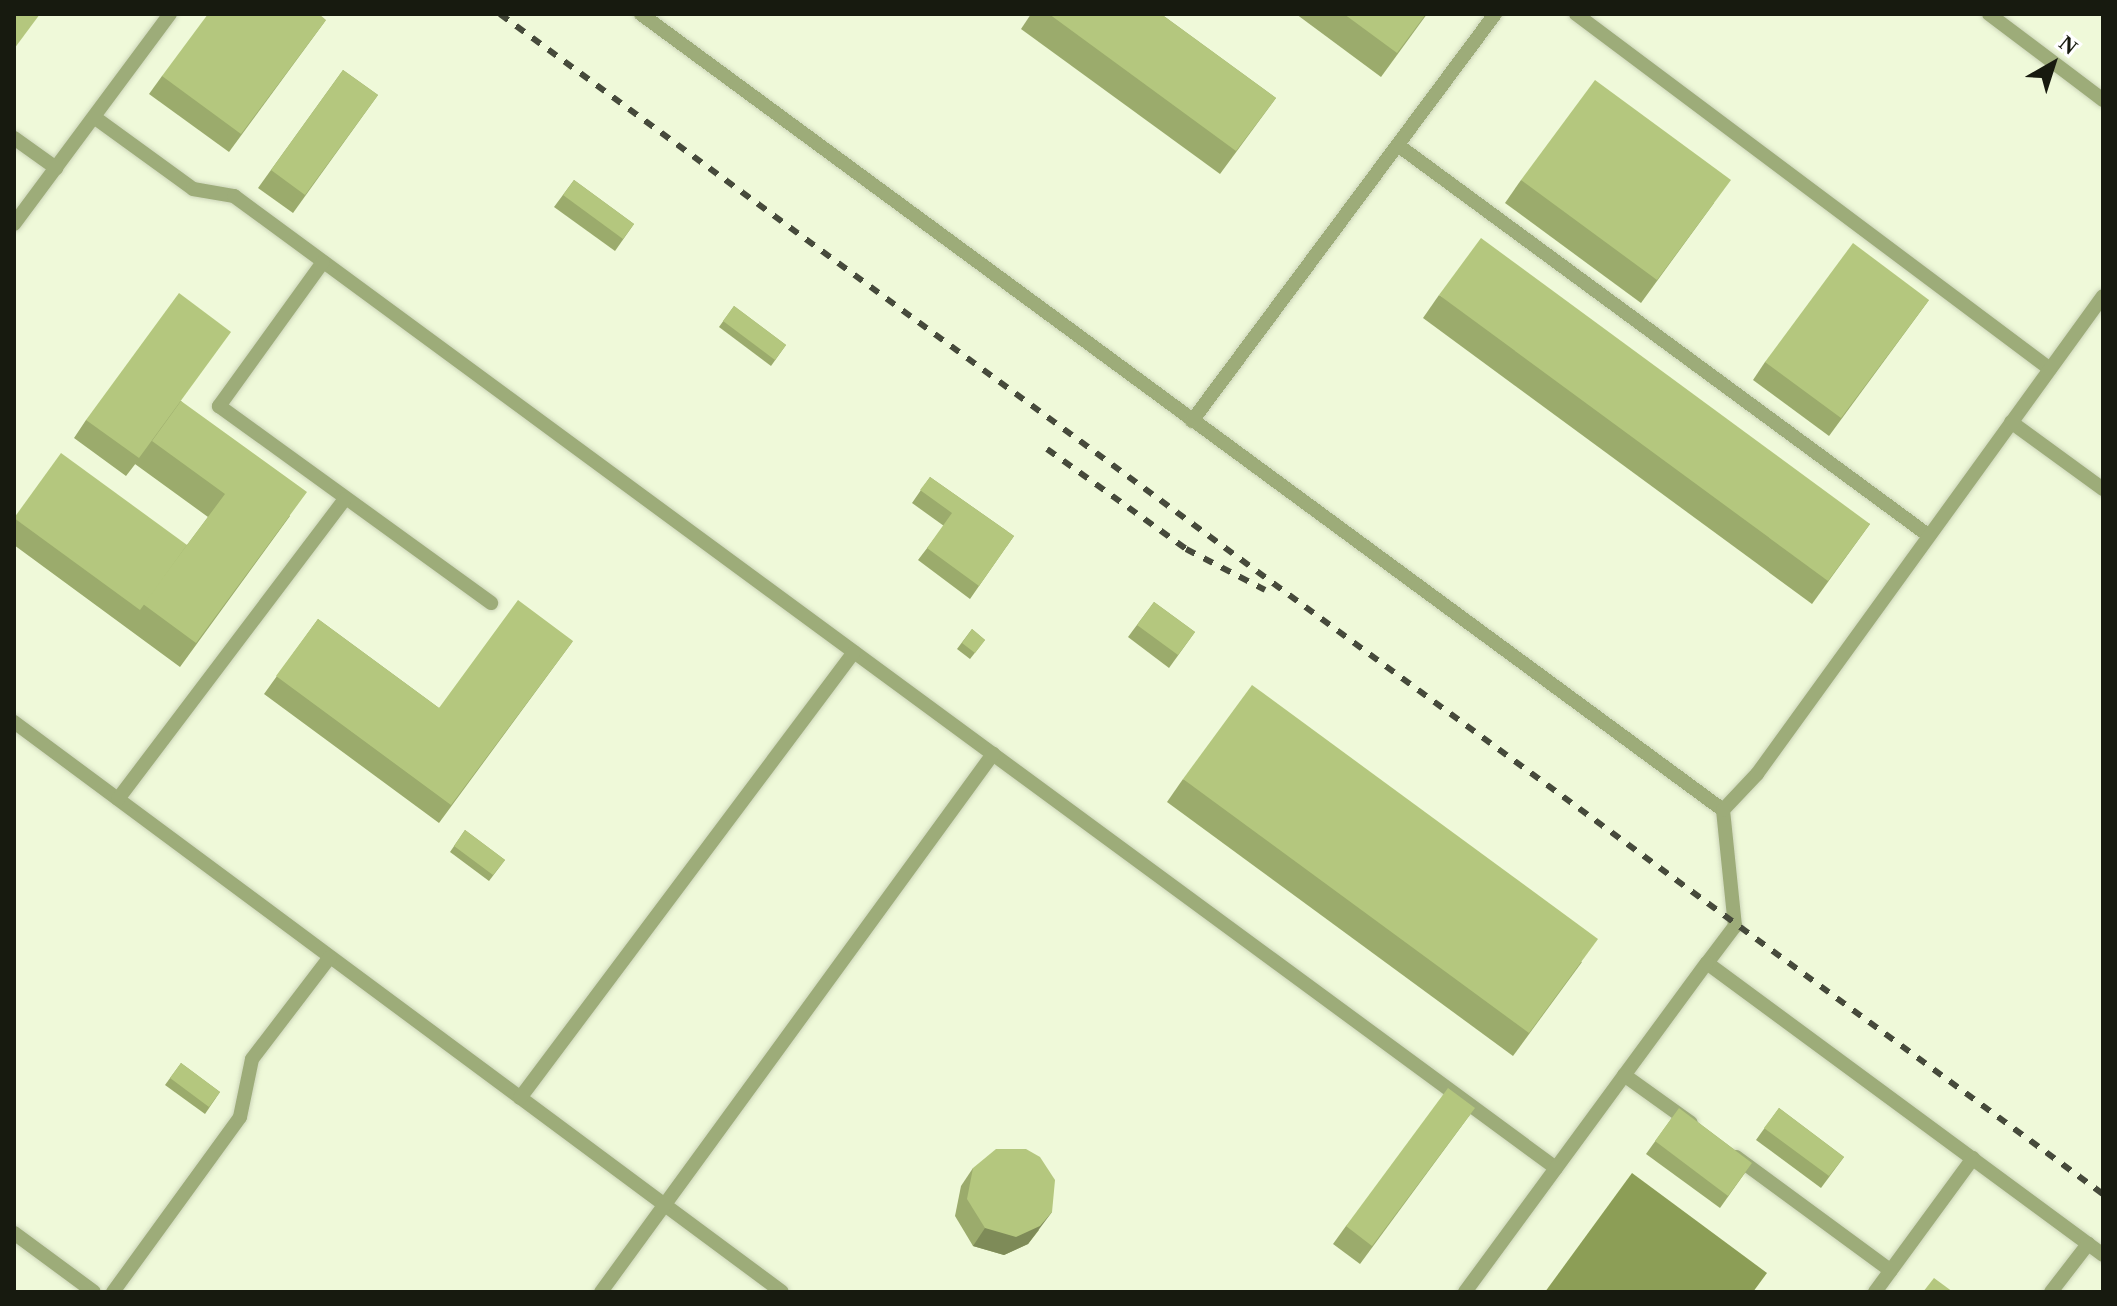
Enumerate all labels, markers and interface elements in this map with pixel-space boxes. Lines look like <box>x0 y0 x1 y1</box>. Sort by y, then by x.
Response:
north arrow <box>2013 24 2093 104</box>
text: N <box>2054 30 2082 60</box>

